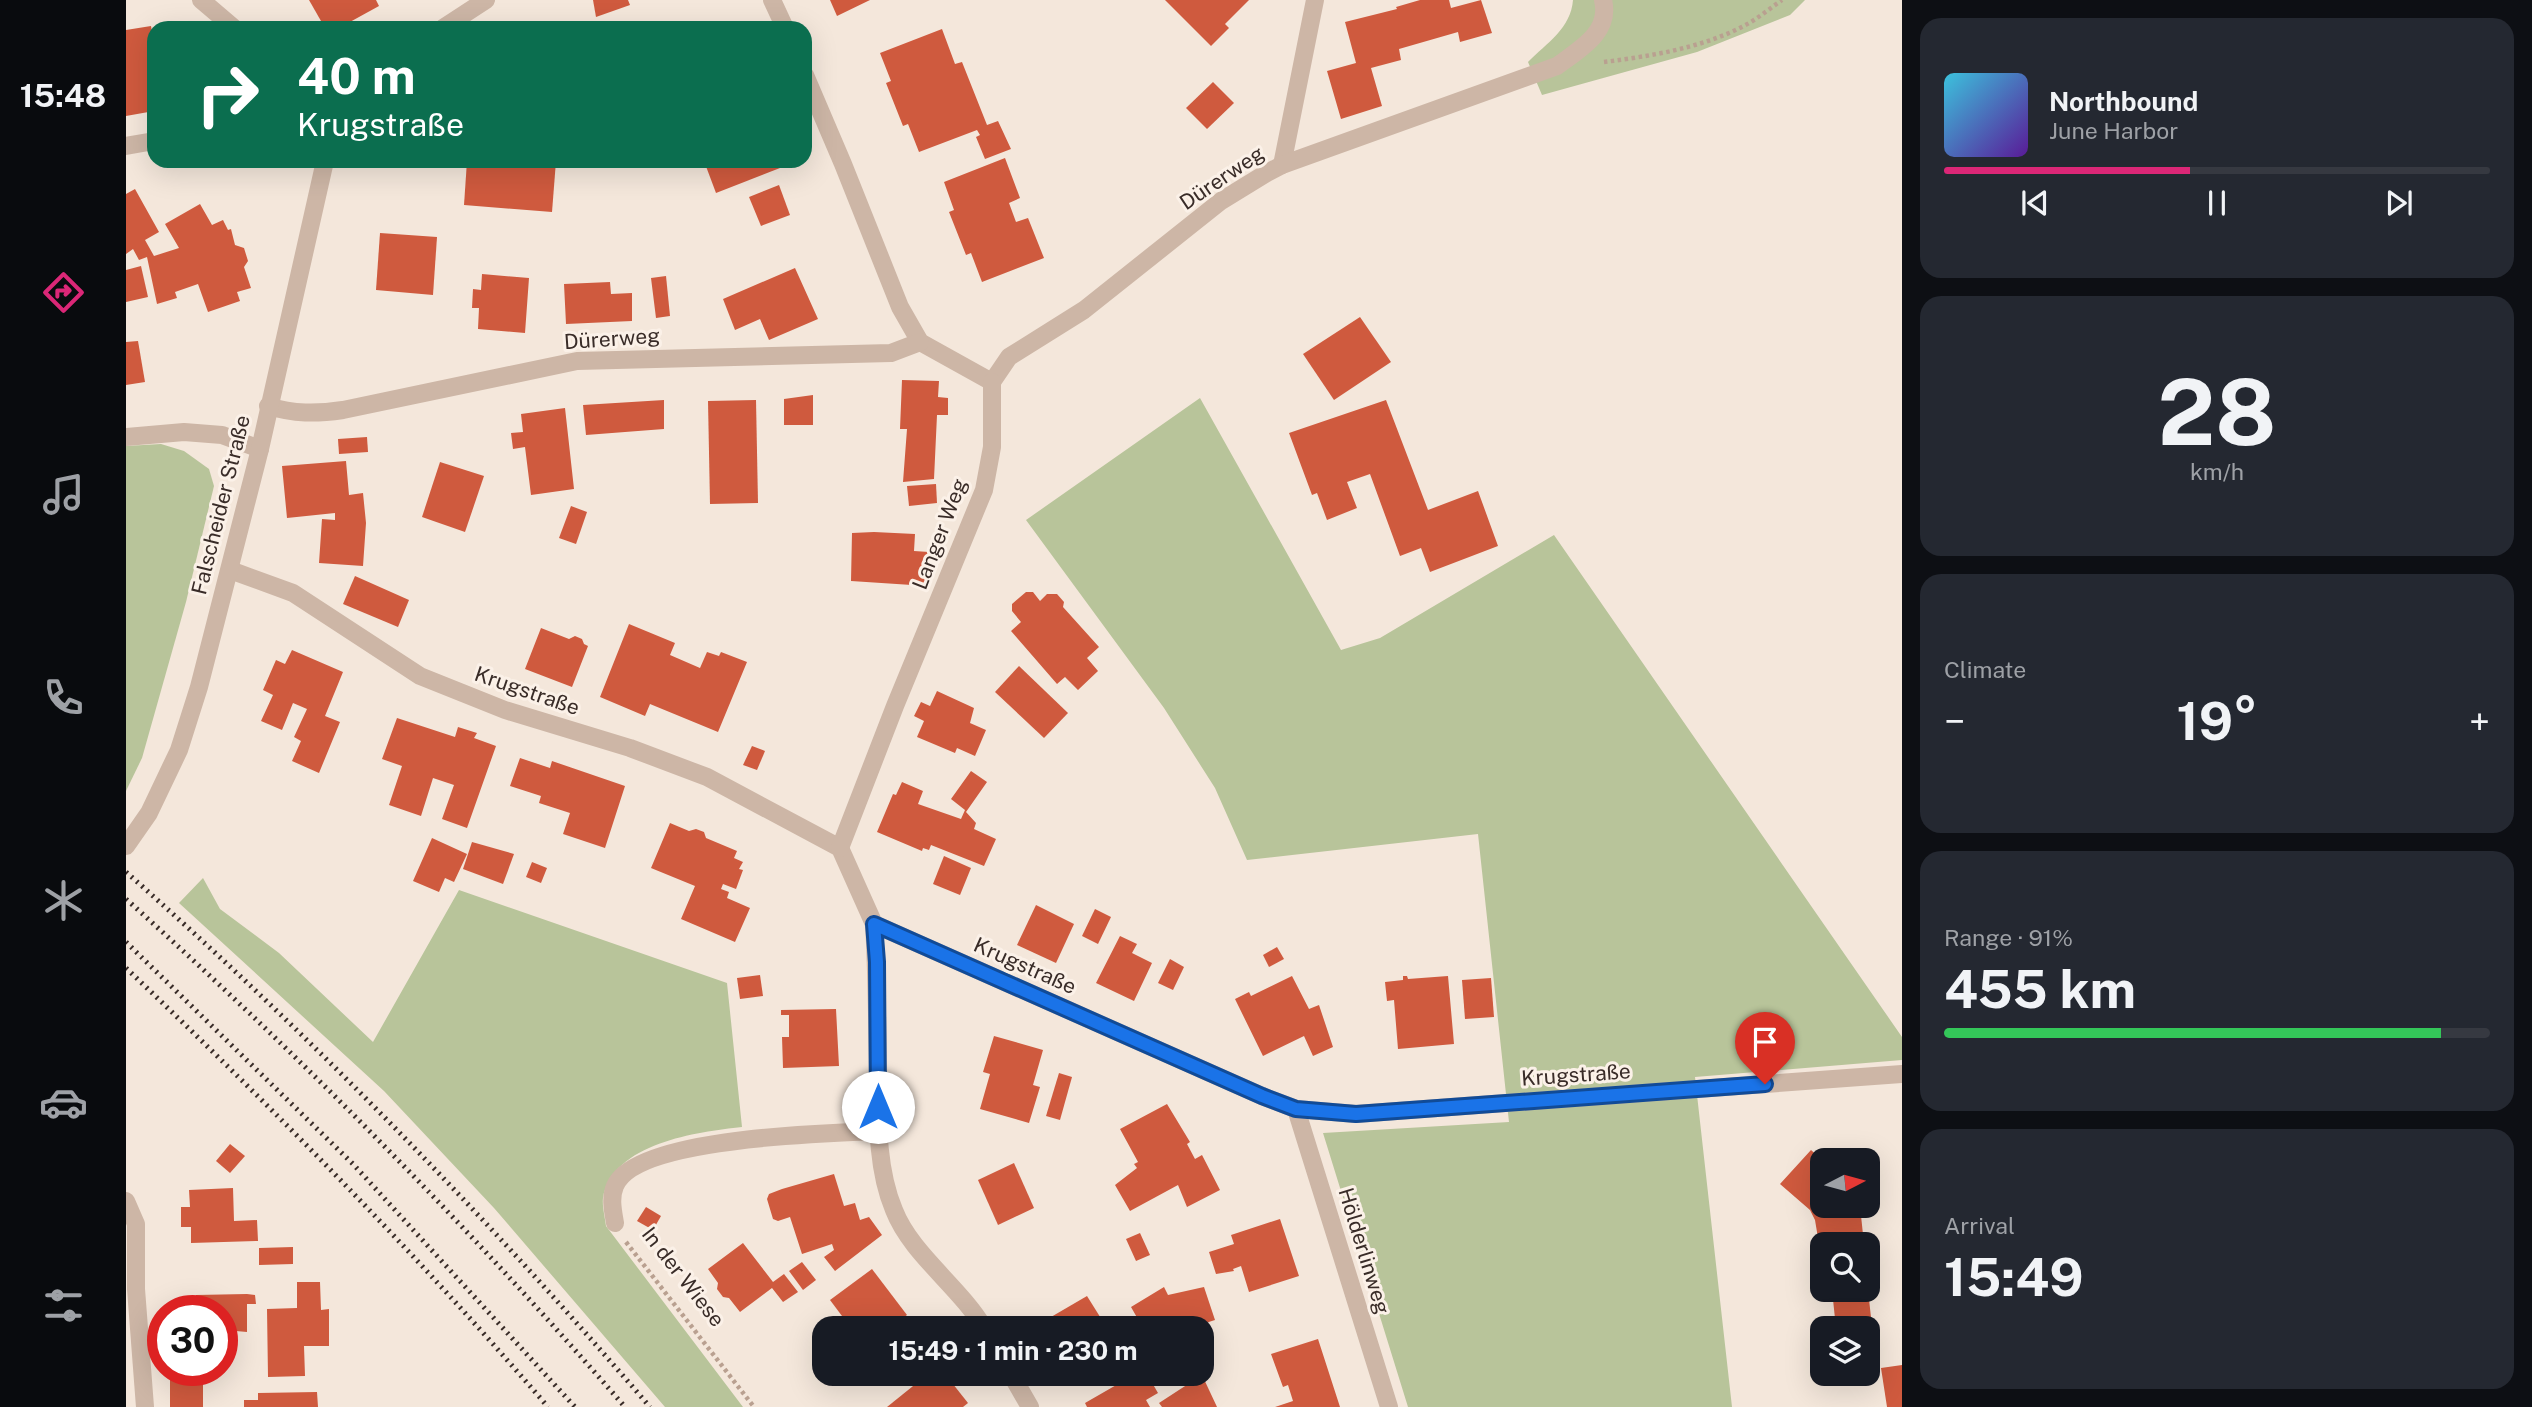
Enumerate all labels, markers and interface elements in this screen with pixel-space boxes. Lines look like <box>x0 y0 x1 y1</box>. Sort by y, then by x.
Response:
text: 40 m <box>297 47 416 105</box>
icon: right <box>182 49 273 140</box>
text: 15:48 <box>20 77 106 114</box>
text: Northbound <box>2049 86 2198 117</box>
text: Krugstraße <box>297 106 464 143</box>
text: June Harbor <box>2049 117 2178 144</box>
street label: Dürerweg <box>1175 140 1269 215</box>
icon: previous <box>2016 184 2054 222</box>
icon: pause <box>2198 184 2236 222</box>
icon: next <box>2380 184 2418 222</box>
icon: directions <box>39 268 88 317</box>
street label: Dürerweg <box>563 323 661 354</box>
text: 28 <box>2158 359 2276 465</box>
street label: Falscheider Straße <box>186 412 255 597</box>
text: km/h <box>2190 458 2244 485</box>
icon: music <box>39 470 88 519</box>
street label: Langer Weg <box>907 475 972 593</box>
text: Climate <box>1944 656 2026 683</box>
street label: Krugstraße <box>471 661 583 720</box>
icon: phone <box>39 673 88 722</box>
text: 19° <box>2176 691 2258 752</box>
text: − <box>1944 699 1965 744</box>
text: + <box>2469 699 2490 744</box>
icon: climate <box>39 876 88 925</box>
text: Range · 91% <box>1944 924 2073 951</box>
street label: Krugstraße <box>970 932 1080 999</box>
text: 455 km <box>1944 959 2136 1020</box>
pin <box>1735 1012 1795 1084</box>
icon: arrive <box>1746 1023 1784 1061</box>
street label: Krugstraße <box>1520 1058 1632 1091</box>
position arrow <box>841 1070 915 1144</box>
icon: car <box>39 1078 88 1127</box>
north arrow <box>1810 1148 1880 1218</box>
map controls <box>1810 1148 1880 1386</box>
street label: Hölderlinweg <box>1333 1185 1396 1317</box>
text: Arrival <box>1944 1212 2015 1239</box>
street label: In der Wiese <box>637 1222 730 1332</box>
button: search <box>1810 1232 1880 1302</box>
text: 15:49 <box>1944 1247 2084 1308</box>
icon: filters <box>39 1281 88 1330</box>
speed limit sign: 30 <box>147 1295 238 1386</box>
button: layers <box>1810 1316 1880 1386</box>
text: 15:49 · 1 min · 230 m <box>889 1335 1137 1366</box>

